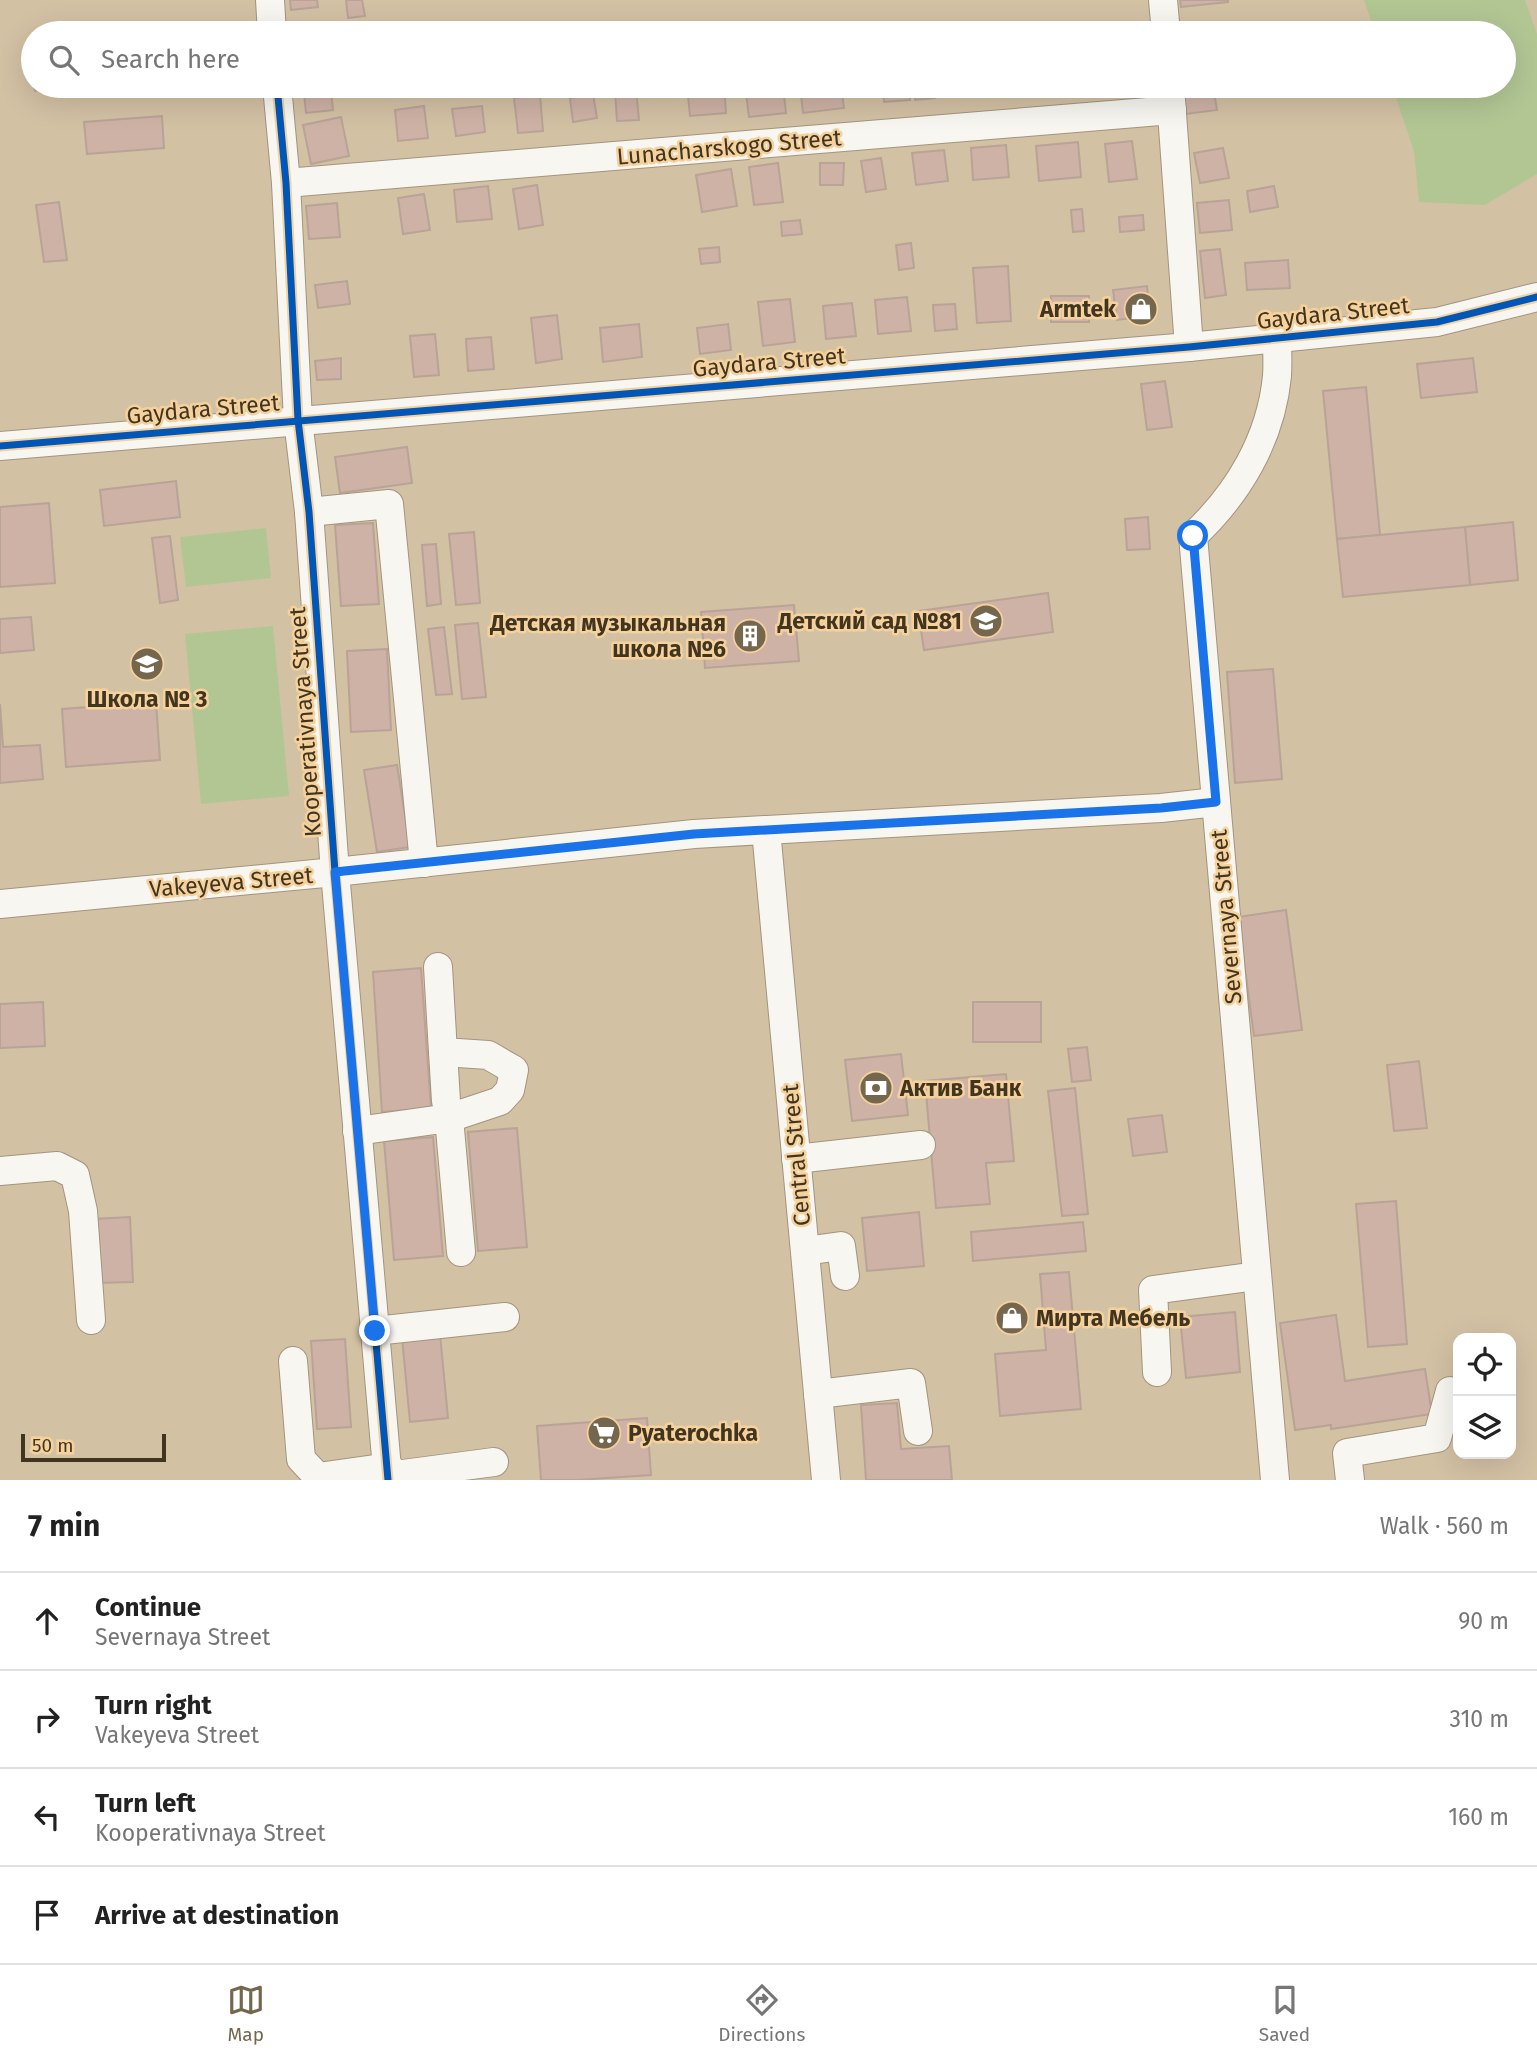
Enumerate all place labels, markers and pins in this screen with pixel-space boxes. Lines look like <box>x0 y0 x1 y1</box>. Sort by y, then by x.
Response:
shop icon: Armtek <box>1122 290 1160 328</box>
place label: Armtek <box>1039 295 1116 323</box>
school or university icon: Детский сад №81 <box>967 602 1005 640</box>
place label: Детский сад №81 <box>777 607 962 635</box>
place label: Детская музыкальная школа №6 <box>489 609 726 663</box>
building icon: Детская музыкальная школа №6 <box>731 617 769 655</box>
school or university icon: Школа № 3 <box>128 645 166 683</box>
place label: Школа № 3 <box>86 685 208 713</box>
bank icon: Актив Банк <box>857 1069 895 1107</box>
place label: Актив Банк <box>899 1074 1022 1102</box>
shop icon: Мирта Мебель <box>993 1299 1031 1337</box>
place label: Мирта Мебель <box>1036 1304 1190 1332</box>
supermarket icon: Pyaterochka <box>585 1414 623 1452</box>
place label: Pyaterochka <box>628 1419 758 1447</box>

